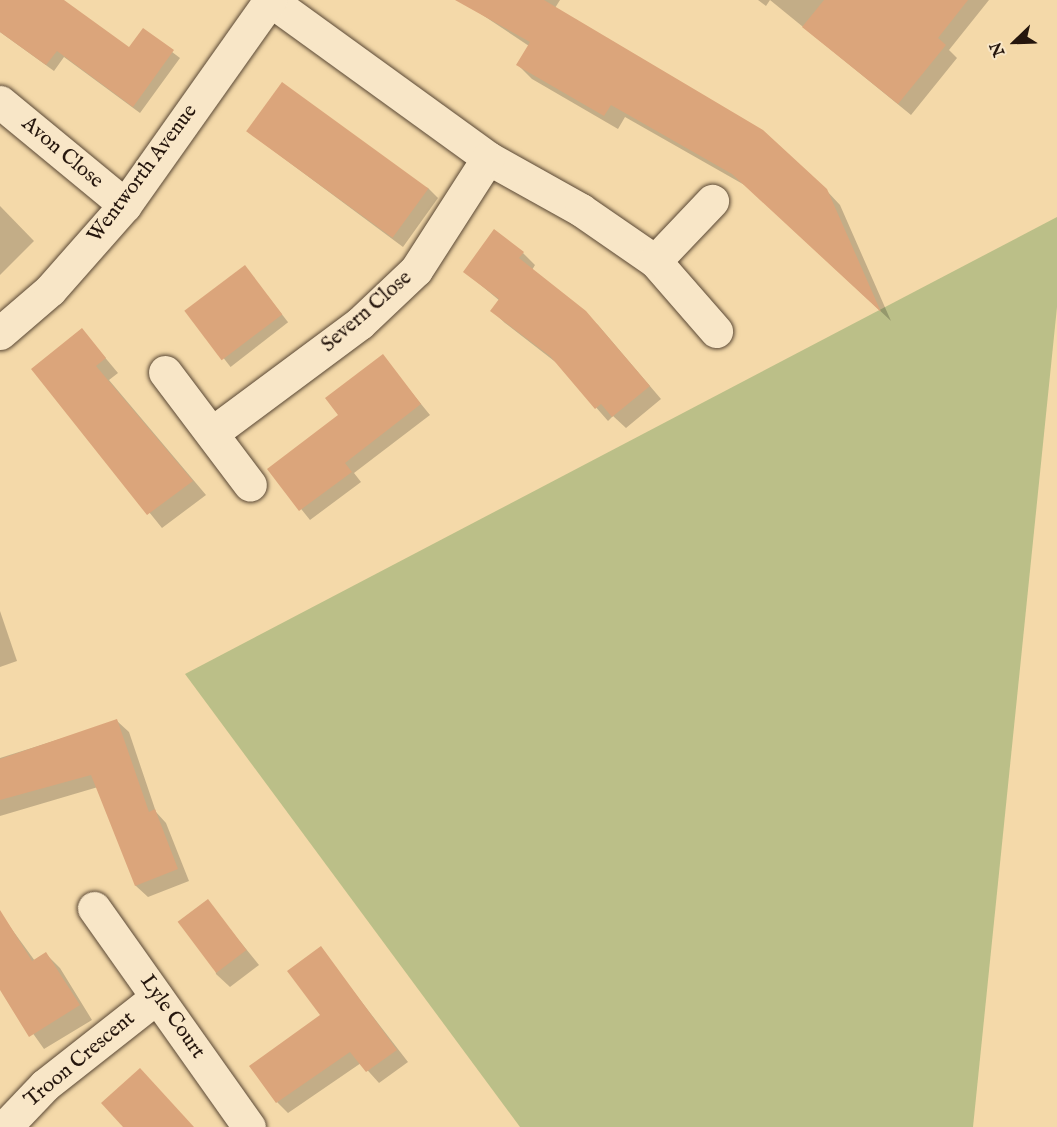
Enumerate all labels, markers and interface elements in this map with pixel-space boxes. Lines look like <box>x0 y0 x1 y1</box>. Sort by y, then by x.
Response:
north arrow <box>985 12 1045 72</box>
text: N <box>987 39 1010 59</box>
street label: Wentworth Avenue <box>83 100 203 248</box>
street label: Avon Close <box>16 112 108 194</box>
street label: Severn Close <box>317 266 417 358</box>
street label: Lyle Court <box>134 970 210 1064</box>
street label: Troon Crescent <box>20 1007 140 1113</box>

